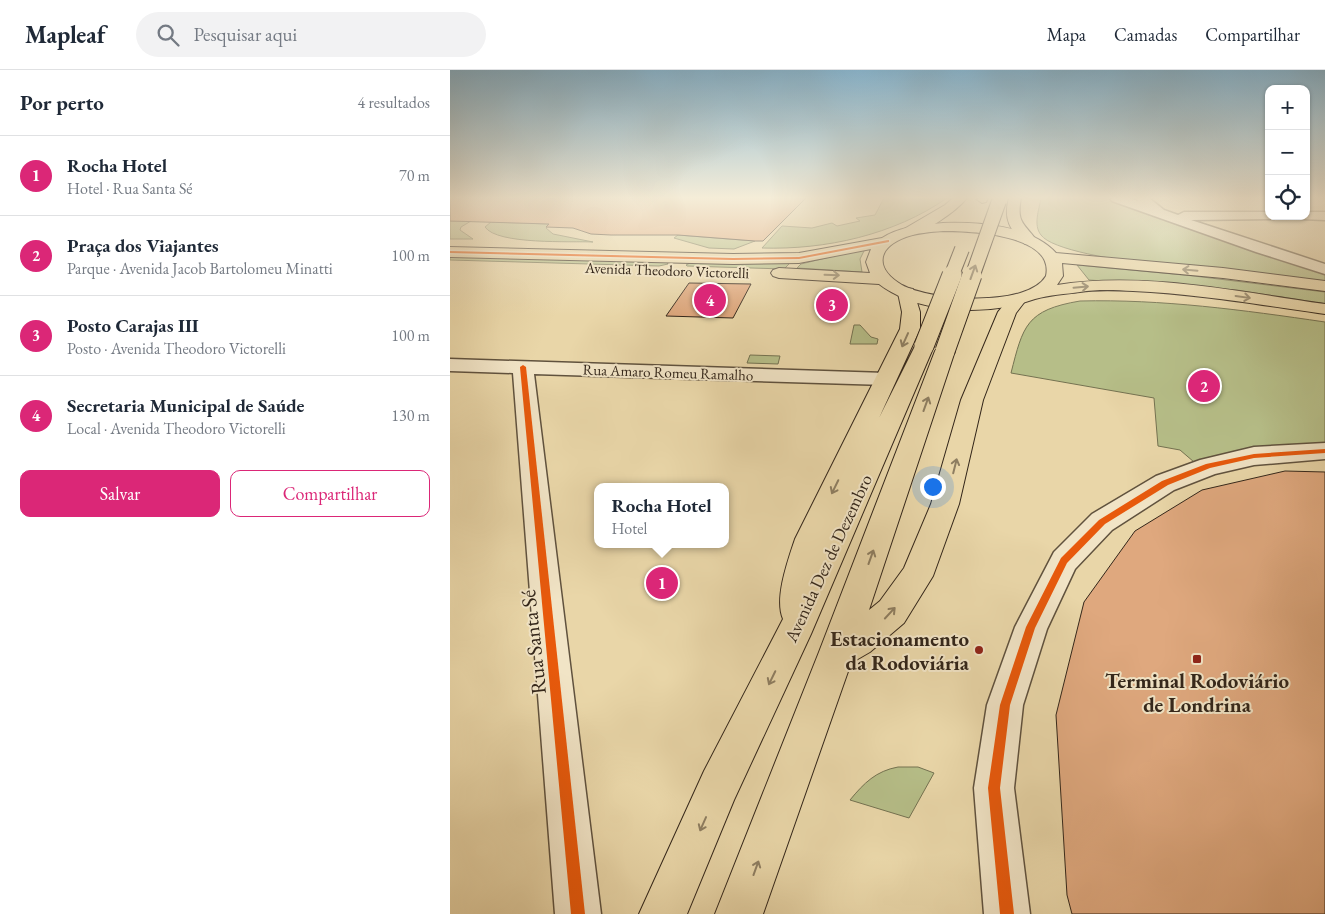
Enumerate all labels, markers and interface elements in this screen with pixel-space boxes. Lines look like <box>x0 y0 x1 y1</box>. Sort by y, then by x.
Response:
search box <box>136 12 486 57</box>
text: Mapleaf <box>25 19 106 50</box>
icon: search <box>154 21 182 49</box>
text: Pesquisar aqui <box>194 22 297 47</box>
text: Mapa <box>1047 23 1086 46</box>
text: Camadas <box>1114 23 1177 46</box>
text: Compartilhar <box>1205 23 1300 46</box>
map controls <box>1265 85 1310 220</box>
button: + <box>1265 85 1310 130</box>
text: Por perto <box>20 89 104 116</box>
text: 4 resultados <box>358 92 430 113</box>
button: − <box>1265 130 1310 175</box>
text: Rocha Hotel <box>67 153 167 178</box>
text: 1 <box>32 165 40 186</box>
text: 70 m <box>399 165 430 186</box>
button: locate <box>1265 175 1310 220</box>
text: Hotel · Rua Santa Sé <box>67 178 193 199</box>
text: Praça dos Viajantes <box>67 233 219 258</box>
text: 2 <box>32 245 40 266</box>
text: 100 m <box>391 245 430 266</box>
text: Parque · Avenida Jacob Bartolomeu Minatti <box>67 258 333 279</box>
street label: Avenida Theodoro Victorelli <box>584 258 750 282</box>
one-way arrow <box>969 265 978 280</box>
one-way arrow <box>1182 266 1198 275</box>
one-way arrow <box>824 271 840 280</box>
pin: 4 <box>694 281 726 319</box>
one-way arrow <box>1073 282 1089 292</box>
pin: 3 <box>816 286 848 324</box>
one-way arrow <box>1235 292 1251 302</box>
text: Posto Carajas III <box>67 313 199 338</box>
text: 3 <box>32 325 40 346</box>
text: 100 m <box>391 325 430 346</box>
one-way arrow <box>899 332 909 347</box>
text: Posto · Avenida Theodoro Victorelli <box>67 338 286 359</box>
street label: Rua Amaro Romeu Ramalho <box>582 360 754 384</box>
pin: 2 <box>1188 367 1220 405</box>
text: Secretaria Municipal de Saúde <box>67 393 304 418</box>
one-way arrow <box>922 396 931 412</box>
text: 4 <box>32 405 40 426</box>
text: 130 m <box>391 405 430 426</box>
text: Local · Avenida Theodoro Victorelli <box>67 418 286 439</box>
one-way arrow <box>951 458 960 474</box>
button: Salvar <box>20 470 220 517</box>
button: Compartilhar <box>230 470 430 517</box>
street label: Avenida Dez de Dezembro <box>779 470 877 647</box>
your location <box>920 474 946 500</box>
one-way arrow <box>830 479 839 494</box>
popup <box>594 483 729 548</box>
text: Rocha Hotel <box>611 493 712 518</box>
text: Hotel <box>611 518 647 539</box>
one-way arrow <box>867 549 876 565</box>
pin: 1 <box>646 564 678 602</box>
street label: Rua Santa Sé <box>514 588 552 696</box>
one-way arrow <box>884 606 896 619</box>
place label: Estacionamento da Rodoviária <box>830 625 970 676</box>
marker: Estacionamento da Rodoviária <box>973 644 985 656</box>
marker: Terminal Rodoviário de Londrina <box>1191 653 1203 665</box>
place label: Terminal Rodoviário de Londrina <box>1105 667 1290 718</box>
one-way arrow <box>767 670 777 685</box>
one-way arrow <box>697 816 707 831</box>
one-way arrow <box>751 861 761 876</box>

